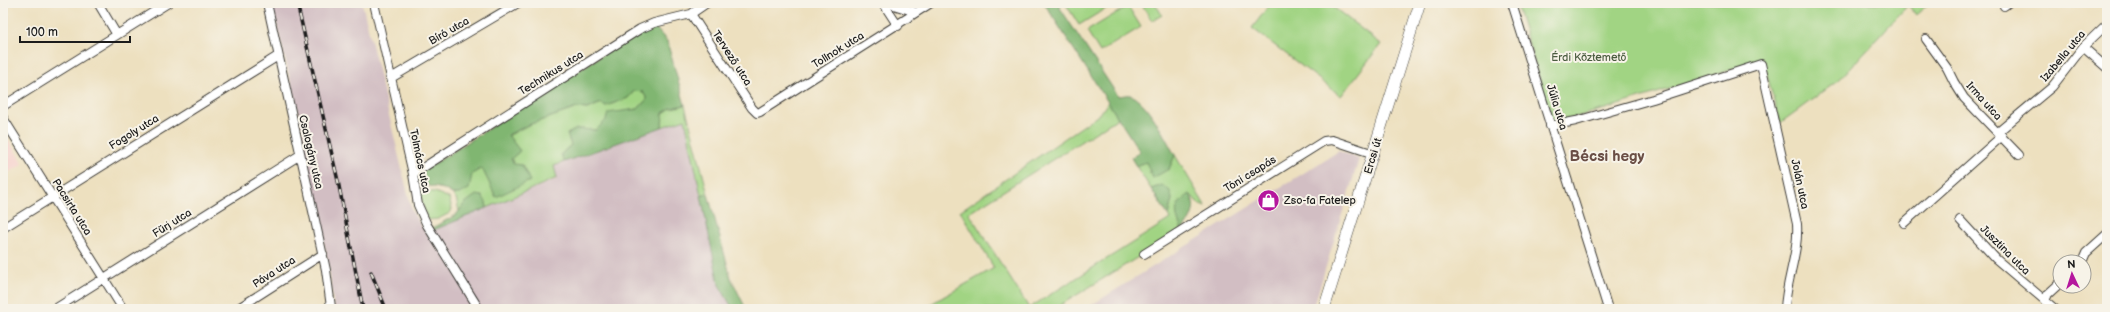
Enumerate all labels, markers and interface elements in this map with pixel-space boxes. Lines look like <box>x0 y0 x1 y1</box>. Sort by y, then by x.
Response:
street label: Bíró utca <box>427 14 471 48</box>
scale bar <box>20 18 130 44</box>
text: 100 m <box>26 25 58 40</box>
street label: Tervező utca <box>709 28 755 88</box>
street label: Izabella utca <box>2038 28 2088 84</box>
street label: Tollnok utca <box>810 29 866 71</box>
street label: Technikus utca <box>516 48 586 98</box>
park label: Érdi Köztemető <box>1551 50 1627 64</box>
street label: Irma utca <box>1963 79 2005 123</box>
street label: Júlia utca <box>1544 83 1570 131</box>
street label: Fogoly utca <box>107 112 161 152</box>
street label: Csalogány utca <box>296 114 326 190</box>
street label: Tolmács utca <box>407 128 433 194</box>
street label: Ercsi út <box>1361 136 1385 176</box>
district label: Bécsi hegy <box>1570 147 1645 166</box>
street label: Tóni csapás <box>1222 153 1279 195</box>
street label: Jolán utca <box>1788 158 1812 210</box>
street label: Pacsirta utca <box>49 176 95 238</box>
shop icon: Zso-fa Fatelep <box>1256 187 1282 213</box>
place label: Zso-fa Fatelep <box>1283 194 1356 207</box>
street label: Fürj utca <box>150 206 194 240</box>
street label: Jusztina utca <box>1977 222 2033 278</box>
street label: Páva utca <box>250 253 298 291</box>
north arrow <box>2052 254 2092 294</box>
text: N <box>2067 258 2076 271</box>

